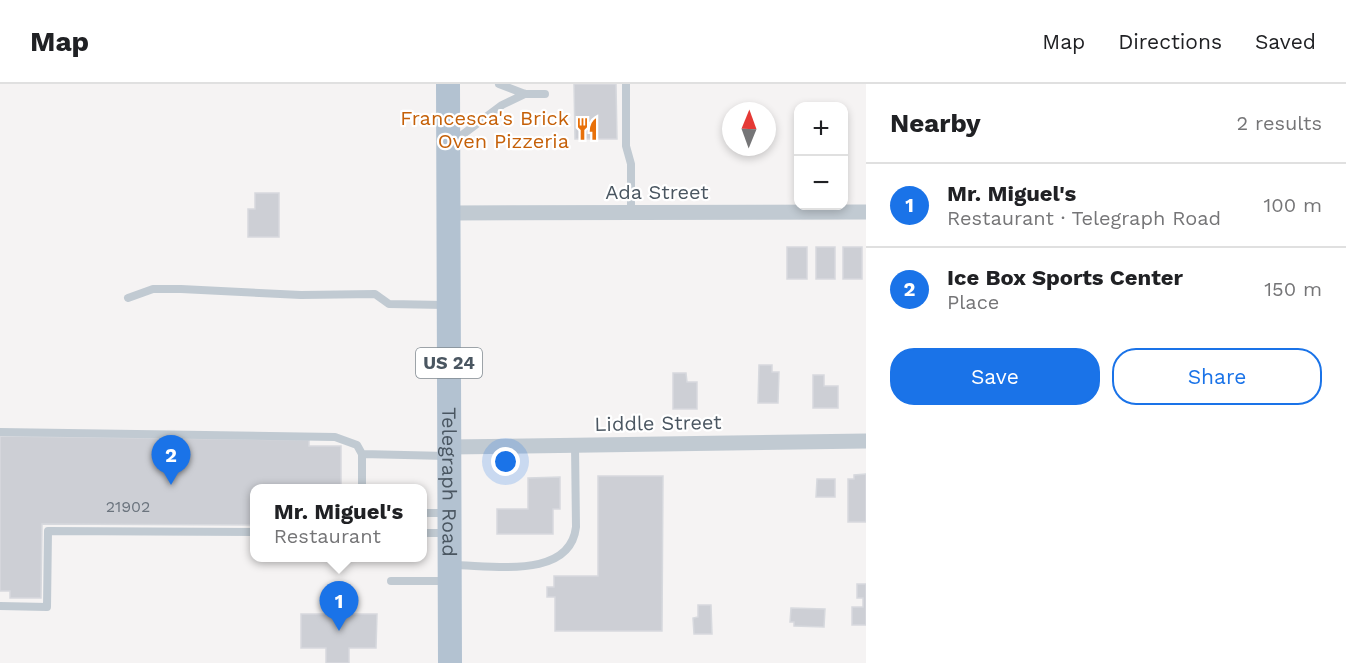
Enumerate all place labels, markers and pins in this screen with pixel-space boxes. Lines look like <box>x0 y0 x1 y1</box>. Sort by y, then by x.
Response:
place label: Francesca's Brick Oven Pizzeria <box>400 106 569 153</box>
restaurant icon: Francesca's Brick Oven Pizzeria <box>574 116 600 142</box>
pin: 2 <box>152 436 190 485</box>
pin: 1 <box>320 582 358 631</box>

